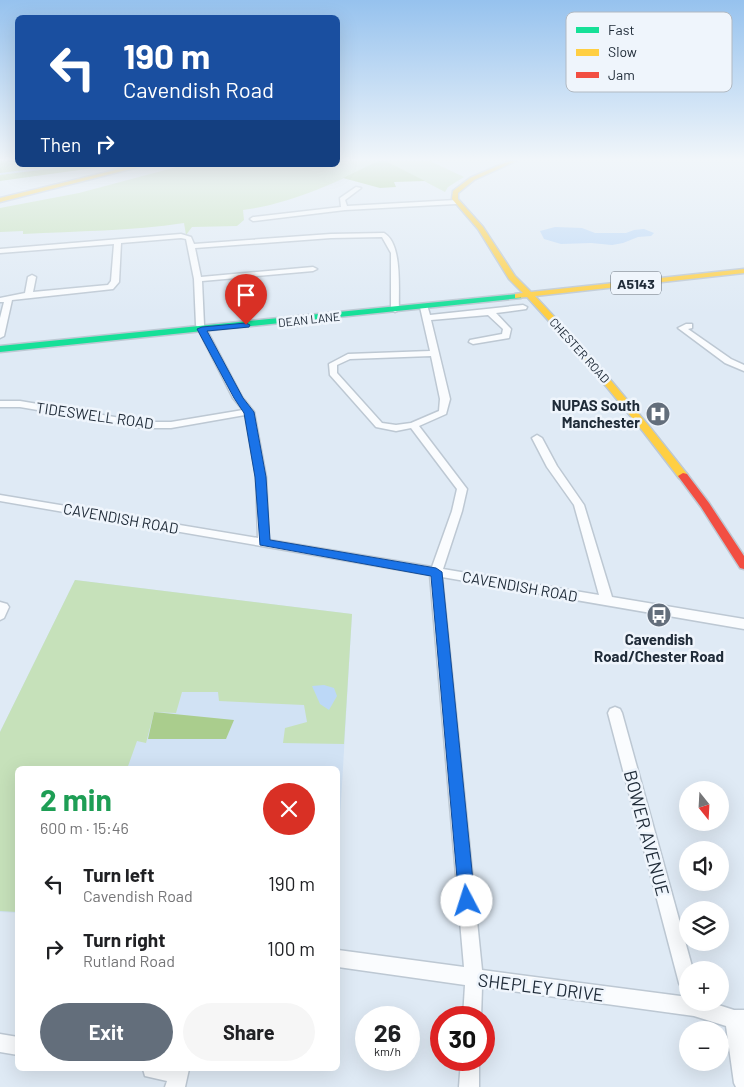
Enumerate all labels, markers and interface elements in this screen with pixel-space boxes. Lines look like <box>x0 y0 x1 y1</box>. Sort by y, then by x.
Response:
legend <box>566 12 732 92</box>
text: Fast <box>608 21 634 38</box>
text: 190 m <box>123 34 210 76</box>
icon: left <box>40 35 105 100</box>
text: Slow <box>608 43 637 60</box>
text: Jam <box>608 66 635 83</box>
text: Cavendish Road <box>123 76 274 102</box>
icon: right <box>91 130 119 158</box>
text: Then <box>40 133 81 156</box>
road number: A5143 <box>611 272 661 294</box>
pin <box>225 274 267 325</box>
icon: arrive <box>232 281 260 309</box>
street label: DEAN LANE <box>277 309 341 329</box>
street label: CHESTER ROAD <box>547 315 613 385</box>
place label: NUPAS South Manchester <box>552 396 640 431</box>
street label: TIDESWELL ROAD <box>35 398 155 432</box>
hospital icon: NUPAS South Manchester <box>645 401 671 427</box>
street label: CAVENDISH ROAD <box>62 499 180 537</box>
street label: CAVENDISH ROAD <box>461 567 579 605</box>
bus stop icon: Cavendish Road/Chester Road <box>646 602 672 628</box>
place label: Cavendish Road/Chester Road <box>594 630 724 665</box>
street label: BOWER AVENUE <box>620 768 674 898</box>
text: 2 min <box>40 781 112 817</box>
north arrow <box>679 781 729 831</box>
map controls <box>679 781 729 1071</box>
button: close <box>263 783 315 835</box>
text: 600 m · 15:46 <box>40 818 129 837</box>
button: sound <box>679 841 729 891</box>
text: Turn left <box>83 863 154 886</box>
icon: left <box>40 870 68 898</box>
text: 190 m <box>268 872 315 895</box>
position arrow <box>440 874 492 926</box>
text: Cavendish Road <box>83 886 193 905</box>
button: layers <box>679 901 729 951</box>
text: Turn right <box>83 928 165 951</box>
icon: right <box>40 935 68 963</box>
text: 100 m <box>267 937 315 960</box>
text: Rutland Road <box>83 951 175 970</box>
button: + <box>679 961 729 1011</box>
street label: SHEPLEY DRIVE <box>477 968 605 1006</box>
button: Exit <box>40 1003 173 1061</box>
button: Share <box>183 1003 315 1061</box>
speed limit sign: 30 <box>430 1006 495 1071</box>
text: 26 <box>374 1017 401 1047</box>
button: − <box>679 1021 729 1071</box>
text: km/h <box>374 1044 401 1058</box>

